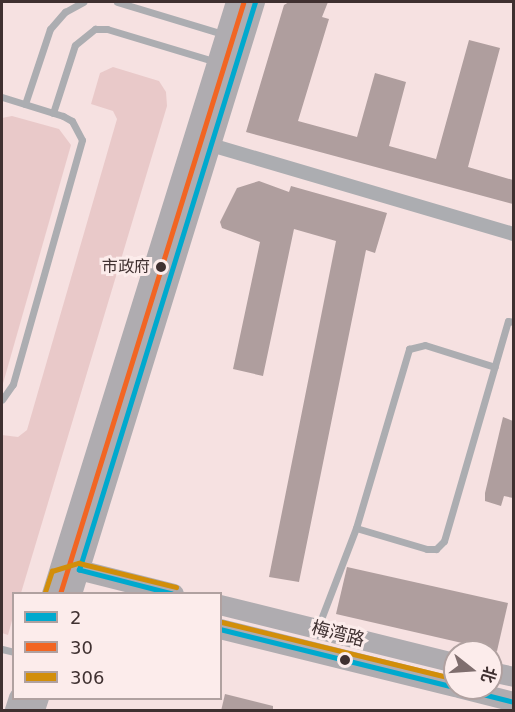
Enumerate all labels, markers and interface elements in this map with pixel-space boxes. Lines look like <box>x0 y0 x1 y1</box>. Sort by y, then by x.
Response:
place label: 市政府 <box>102 257 150 277</box>
marker: 市政府 <box>155 261 167 273</box>
legend <box>12 592 222 700</box>
text: 2 <box>70 607 81 628</box>
street label: 梅湾路 <box>309 617 367 651</box>
text: 30 <box>70 637 93 658</box>
north arrow <box>443 640 503 700</box>
unlabelled marker <box>339 654 351 666</box>
text: 北 <box>477 664 500 685</box>
text: 306 <box>70 667 104 688</box>

